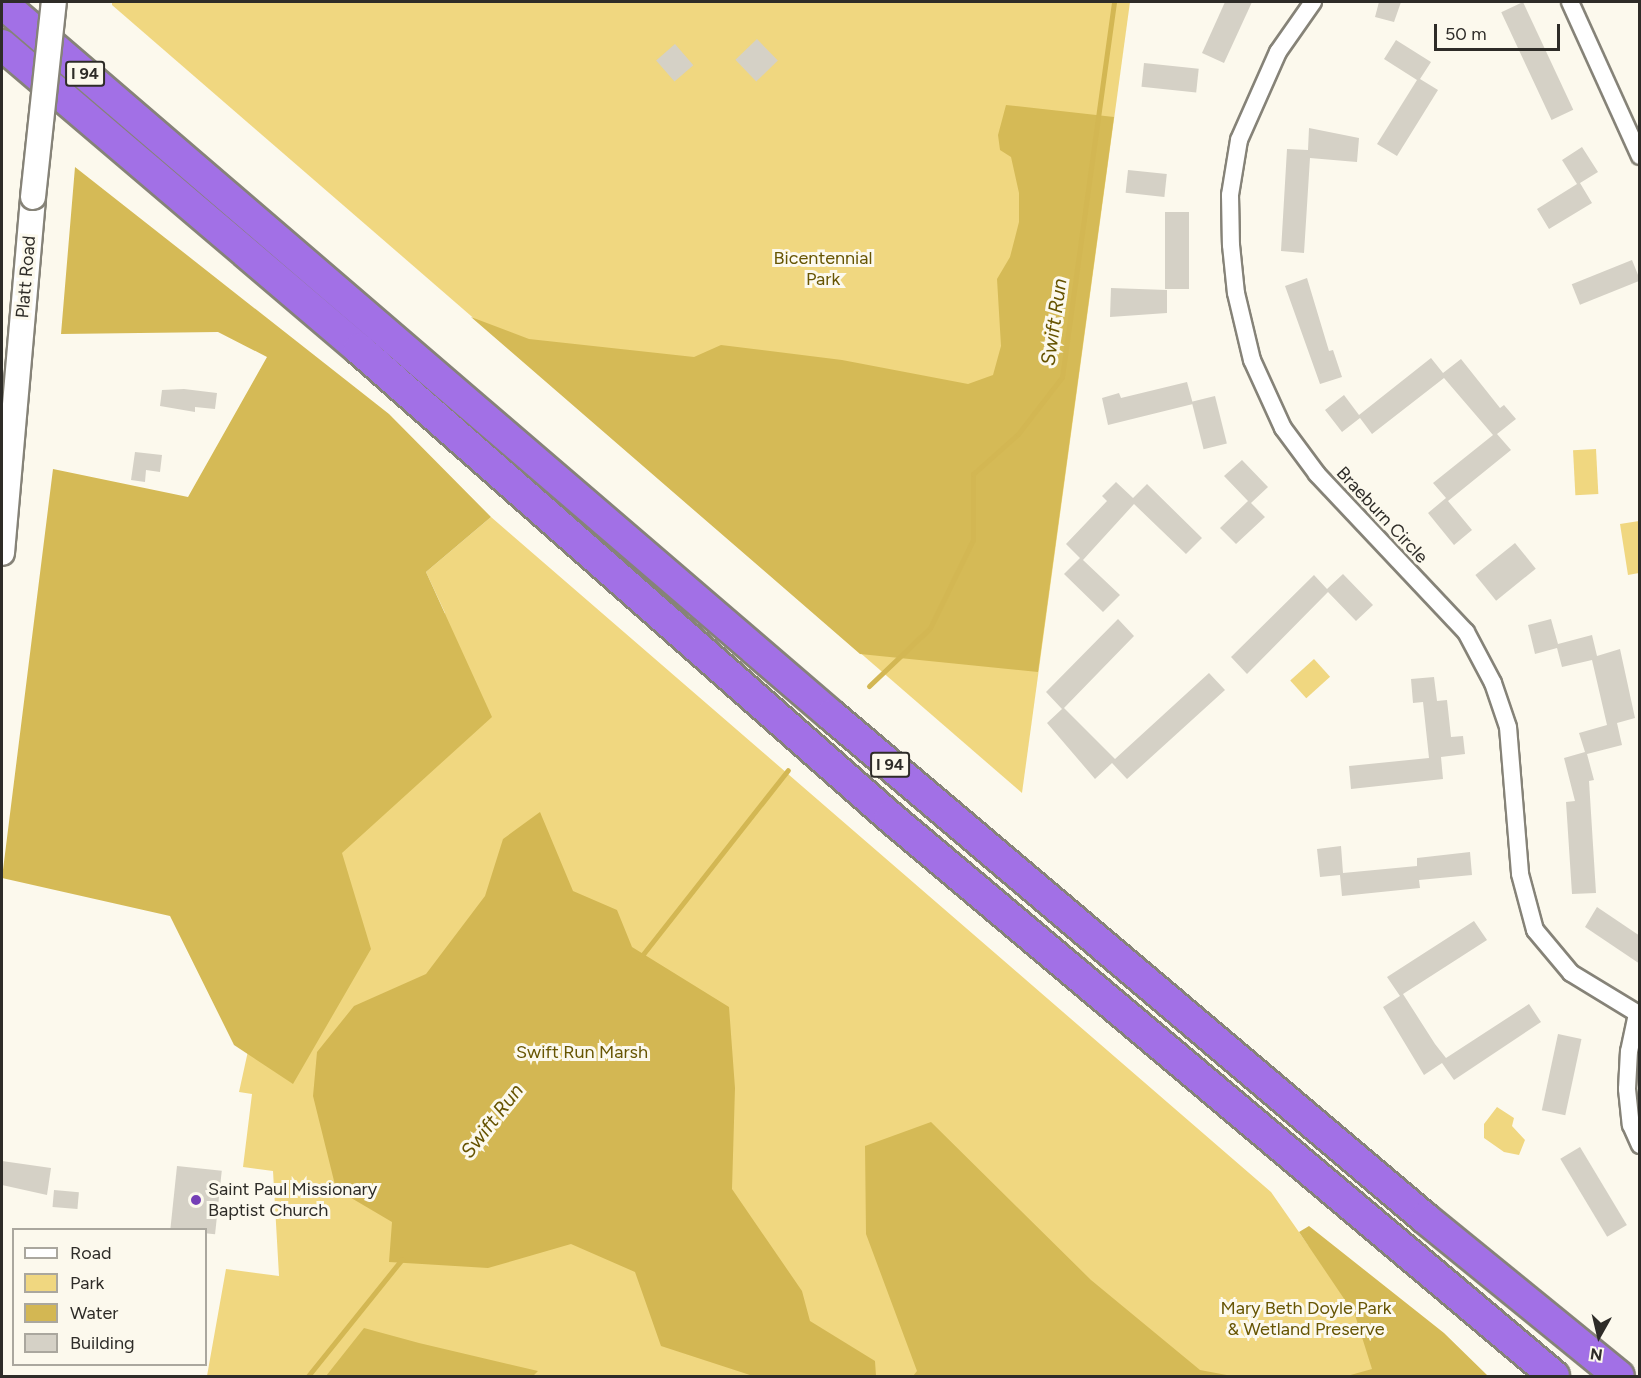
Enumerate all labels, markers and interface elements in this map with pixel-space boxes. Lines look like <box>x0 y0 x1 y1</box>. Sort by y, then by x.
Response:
scale bar <box>1437 12 1563 50</box>
text: 50 m <box>1445 23 1487 45</box>
road number: I 94 <box>64 61 106 87</box>
street label: Platt Road <box>12 235 40 319</box>
park label: Bicentennial Park <box>774 248 872 290</box>
water label: Swift Run <box>1036 277 1072 367</box>
street label: Braeburn Circle <box>1332 462 1432 568</box>
road number: I 94 <box>869 752 911 778</box>
park label: Swift Run Marsh <box>516 1041 648 1063</box>
water label: Swift Run <box>456 1079 528 1163</box>
place label: Saint Paul Missionary Baptist Church <box>208 1179 377 1222</box>
marker: Saint Paul Missionary Baptist Church <box>189 1193 203 1207</box>
legend <box>12 1228 207 1366</box>
text: Road <box>70 1242 111 1264</box>
text: Park <box>70 1272 104 1294</box>
park label: Mary Beth Doyle Park & Wetland Preserve <box>1220 1298 1392 1340</box>
text: Water <box>70 1302 118 1324</box>
north arrow <box>1569 1306 1629 1366</box>
text: Building <box>70 1332 135 1354</box>
text: N <box>1589 1344 1604 1365</box>

